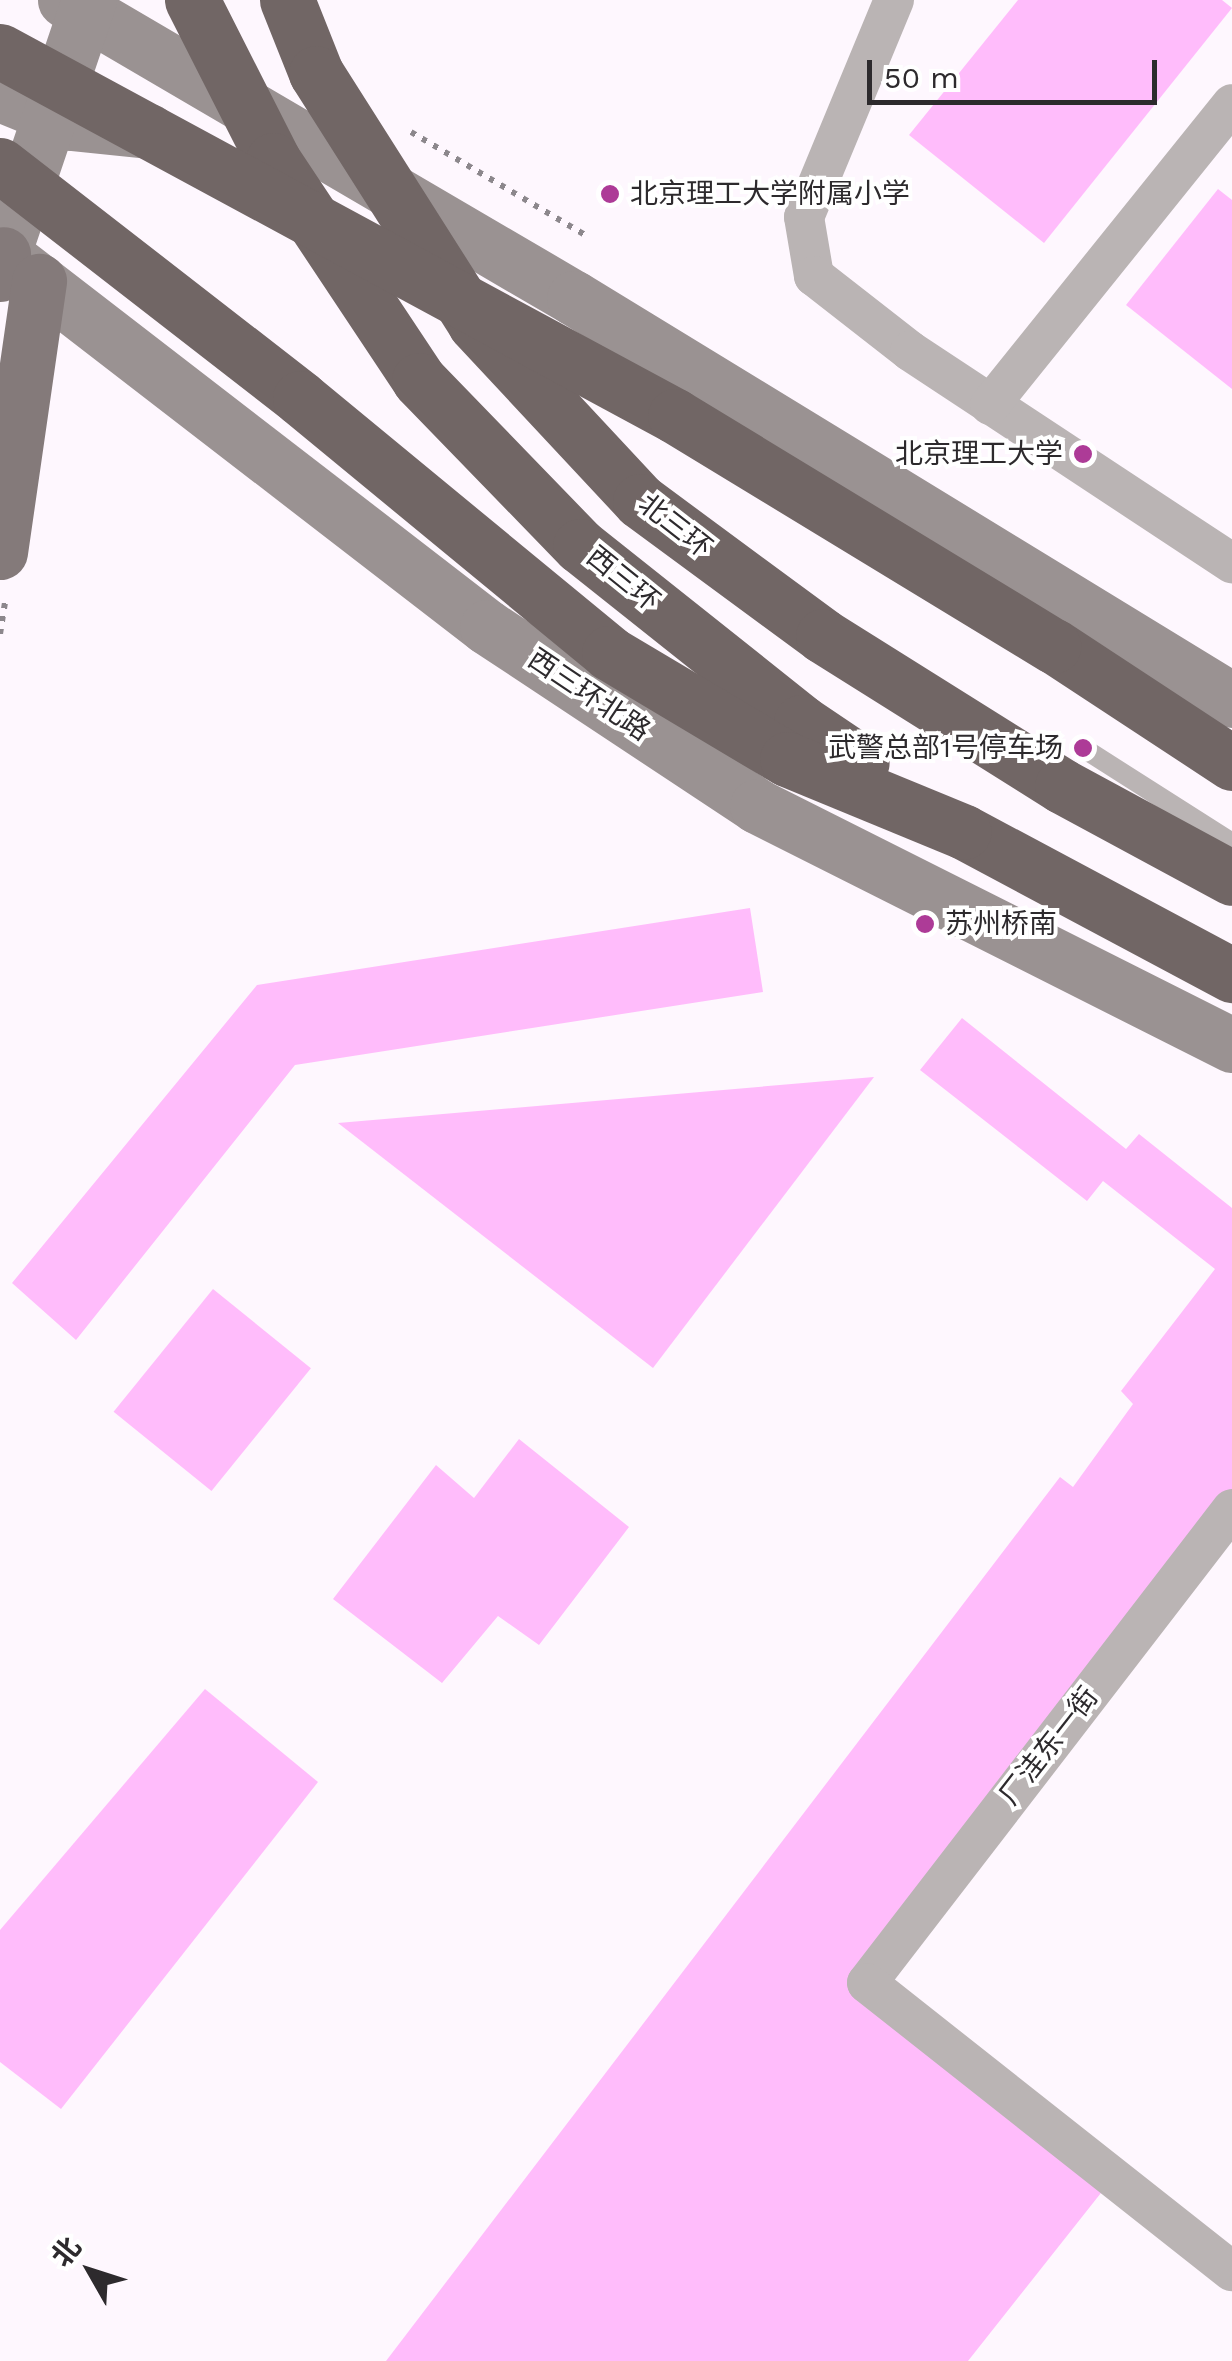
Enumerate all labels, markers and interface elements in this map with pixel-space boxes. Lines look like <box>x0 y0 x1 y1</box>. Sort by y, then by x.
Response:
scale bar <box>872 40 1162 102</box>
text: 50 m <box>884 60 959 95</box>
place label: 北京理工大学附属小学 <box>630 177 910 211</box>
marker: 北京理工大学附属小学 <box>599 183 621 205</box>
place label: 北京理工大学 <box>895 437 1063 471</box>
marker: 北京理工大学 <box>1072 443 1094 465</box>
street label: 北三环 <box>632 487 718 565</box>
street label: 西三环 <box>580 540 666 618</box>
street label: 西三环北路 <box>522 642 656 748</box>
place label: 武警总部1号停车场 <box>828 731 1063 765</box>
marker: 武警总部1号停车场 <box>1072 737 1094 759</box>
place label: 苏州桥南 <box>945 907 1057 941</box>
marker: 苏州桥南 <box>914 913 936 935</box>
street label: 厂洼东一街 <box>993 1680 1105 1812</box>
north arrow <box>40 2221 140 2321</box>
text: 北 <box>45 2231 88 2273</box>

